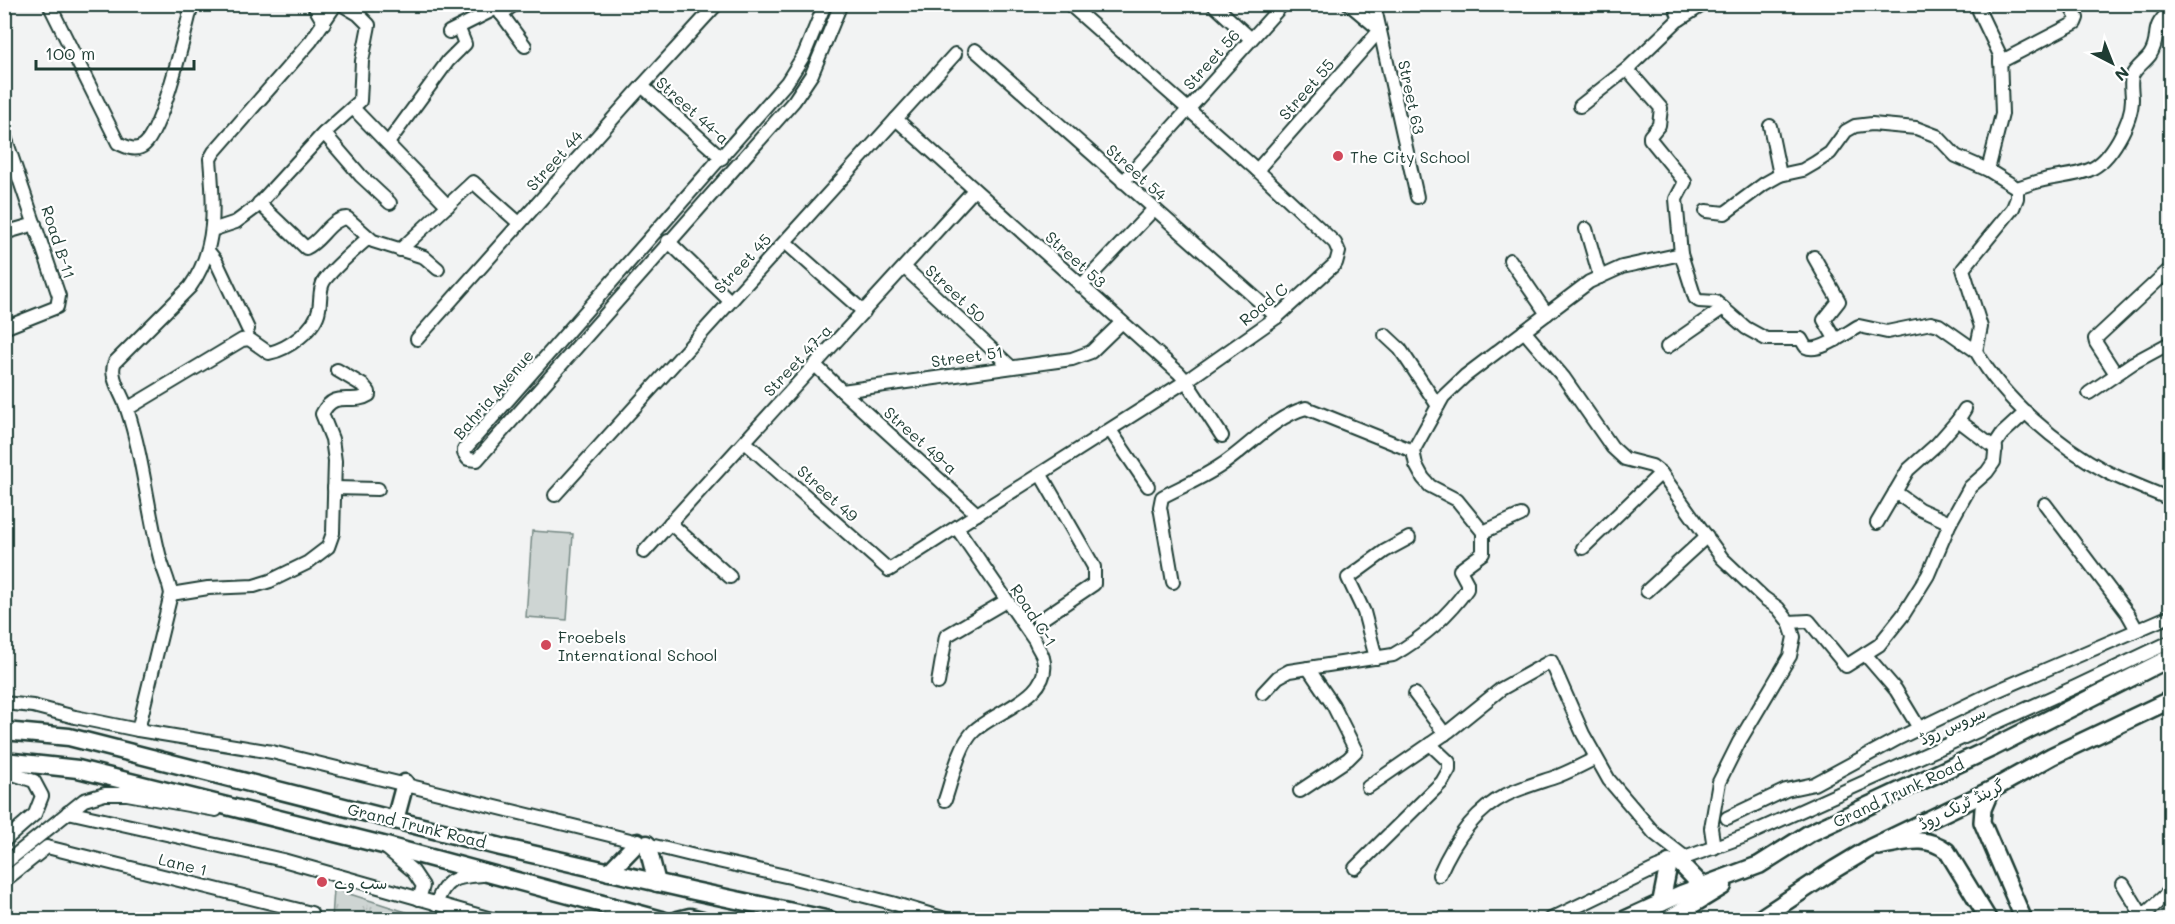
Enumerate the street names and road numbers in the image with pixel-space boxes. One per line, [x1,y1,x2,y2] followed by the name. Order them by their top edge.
[1178,24,1244,94] street label: Street 56
[1274,54,1338,124] street label: Street 55
[1394,58,1430,136] street label: Street 63
[652,72,734,148] street label: Street 44-a
[521,125,587,195] street label: Street 44
[1102,139,1172,205] street label: Street 54
[37,203,81,281] street label: Road B-11
[1041,226,1111,292] street label: Street 53
[709,228,775,298] street label: Street 45
[921,260,991,326] street label: Street 50
[1234,278,1292,330] street label: Road C
[758,320,836,400] street label: Street 47-a
[930,341,1004,371] street label: Street 51
[448,345,538,443] street label: Bahria Avenue
[880,402,962,478] street label: Street 49-a
[793,460,863,526] street label: Street 49
[1006,580,1062,650] street label: Road C-1
[1915,701,1989,749] street label: سروس روڈ
[1829,752,1967,832] street label: Grand Trunk Road
[1914,774,2008,834] street label: گرینڈ ٹرنک روڈ
[346,798,488,852] street label: Grand Trunk Road
[156,848,210,880] street label: Lane 1

